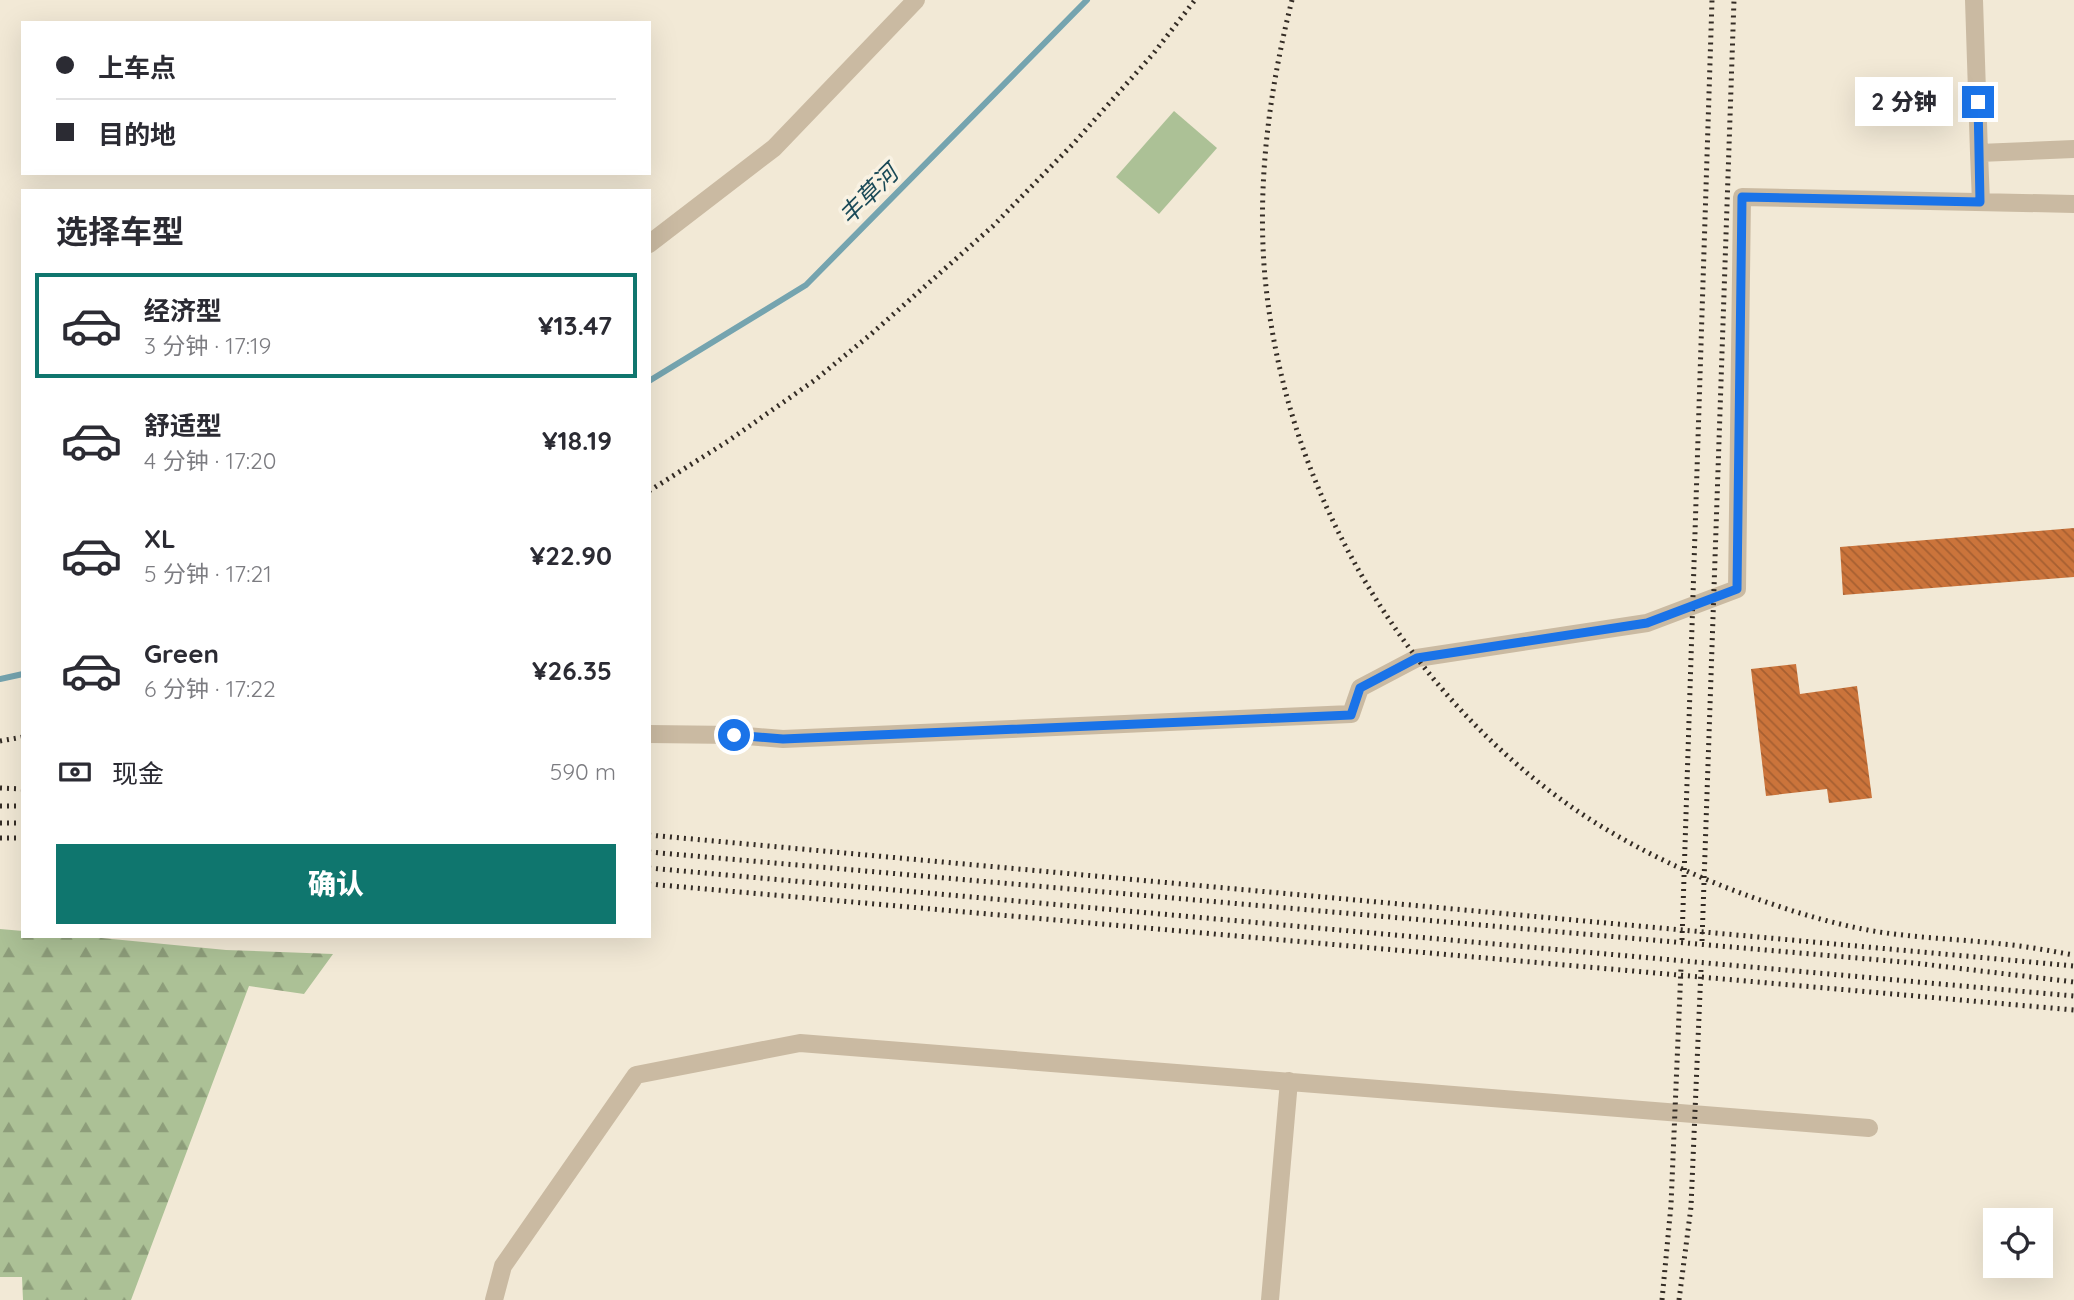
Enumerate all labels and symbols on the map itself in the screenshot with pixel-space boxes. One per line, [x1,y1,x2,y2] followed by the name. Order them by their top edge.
[1856,78,1954,126] callout: 2 分钟
[1962,86,1994,118] route end
[832,155,907,230] water label: 丰草河
[718,719,750,751] route start

